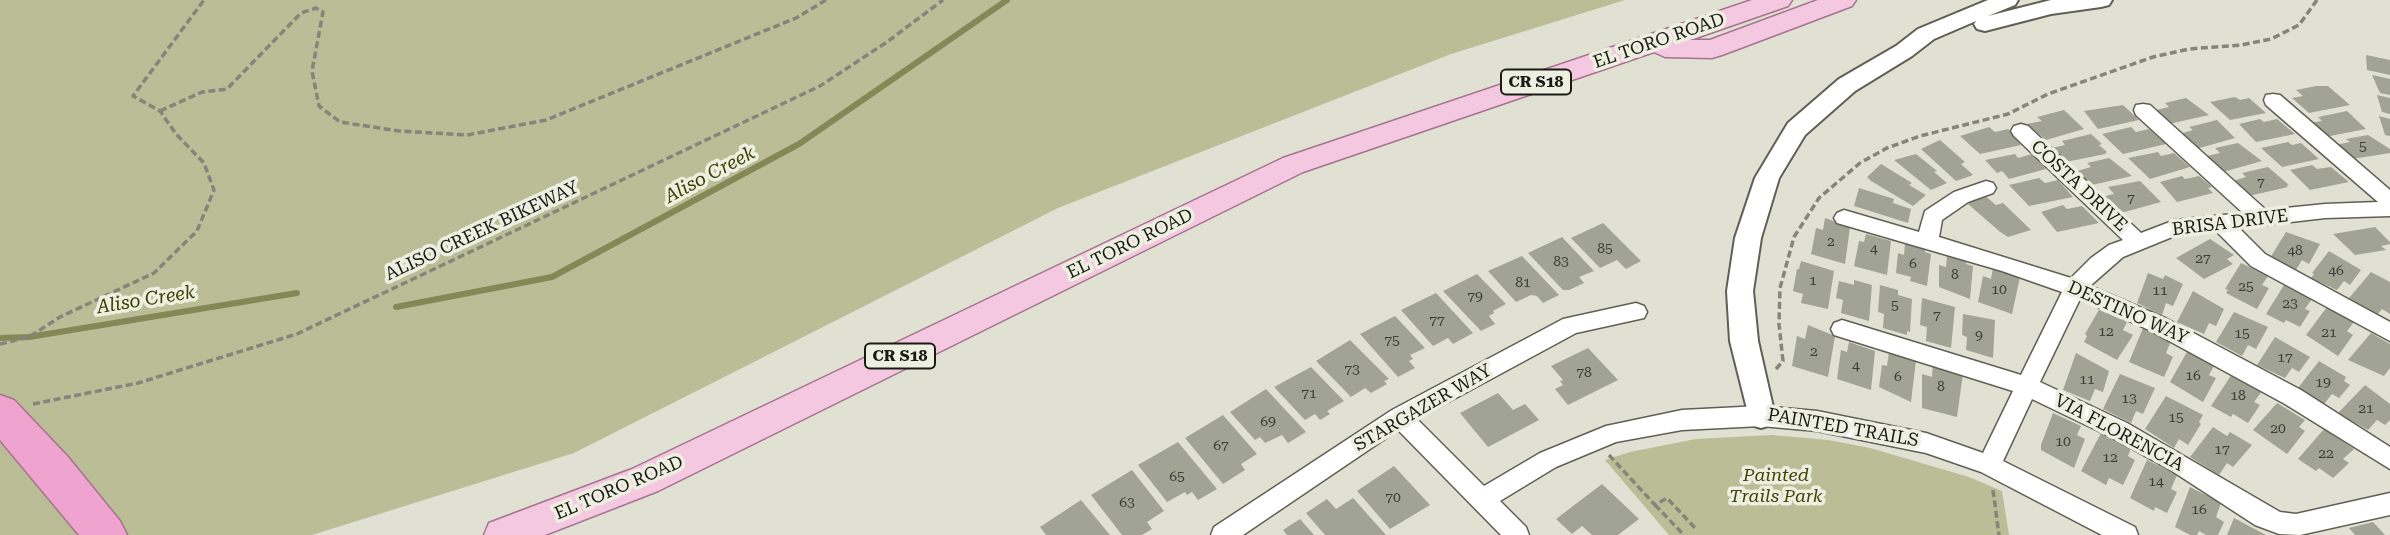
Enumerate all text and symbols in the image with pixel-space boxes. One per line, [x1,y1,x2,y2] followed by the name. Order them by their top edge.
[1591,8,1727,74] street label: EL TORO ROAD
[1501,69,1571,94] road number: CR S18
[2026,136,2132,236] street label: COSTA DRIVE
[2359,139,2367,155] house number: 5
[661,142,759,208] water label: Aliso Creek
[2257,175,2265,191] house number: 7
[382,177,582,285] street label: ALISO CREEK BIKEWAY
[2127,191,2135,207] house number: 7
[1064,204,1196,284] street label: EL TORO ROAD
[2171,205,2289,241] street label: BRISA DRIVE
[1827,234,1835,250] house number: 2
[1597,241,1613,257] house number: 85
[1870,241,1878,257] house number: 4
[2287,243,2303,259] house number: 48
[2195,251,2211,267] house number: 27
[1553,254,1569,270] house number: 83
[1909,256,1917,272] house number: 6
[2328,263,2344,279] house number: 46
[1951,267,1959,283] house number: 8
[1809,273,1817,289] house number: 1
[1515,275,1531,291] house number: 81
[2064,277,2192,349] street label: DESTINO WAY
[2238,279,2254,295] house number: 25
[95,281,197,319] water label: Aliso Creek
[1991,282,2007,298] house number: 10
[2152,283,2168,299] house number: 11
[1467,289,1483,305] house number: 79
[2282,296,2298,312] house number: 23
[1891,298,1899,314] house number: 5
[1933,308,1941,324] house number: 7
[1429,313,1445,329] house number: 77
[2098,324,2114,340] house number: 12
[2321,325,2337,341] house number: 21
[2234,326,2250,342] house number: 15
[1975,328,1983,344] house number: 9
[1384,333,1400,349] house number: 75
[865,344,935,368] road number: CR S18
[1810,344,1818,360] house number: 2
[2277,350,2293,366] house number: 17
[1852,358,1860,374] house number: 4
[1350,360,1496,456] street label: STARGAZER WAY
[1344,362,1360,378] house number: 73
[1576,365,1592,381] house number: 78
[2185,368,2201,384] house number: 16
[1894,369,1902,385] house number: 6
[2079,372,2095,388] house number: 11
[2315,375,2331,391] house number: 19
[1937,379,1945,395] house number: 8
[1301,386,1317,402] house number: 71
[2230,388,2246,404] house number: 18
[2051,390,2187,476] street label: VIA FLORENCIA
[2121,391,2137,407] house number: 13
[2358,401,2374,417] house number: 21
[1766,404,1920,452] street label: PAINTED TRAILS
[2168,410,2184,426] house number: 15
[1260,414,1276,430] house number: 69
[2270,421,2286,437] house number: 20
[2055,434,2071,450] house number: 10
[1213,438,1229,454] house number: 67
[2214,442,2230,458] house number: 17
[2318,446,2334,462] house number: 22
[2102,450,2118,466] house number: 12
[552,451,686,525] street label: EL TORO ROAD
[1729,465,1823,508] park label: Painted Trails Park
[1169,469,1185,485] house number: 65
[2148,474,2164,490] house number: 14
[1385,490,1401,506] house number: 70
[1119,495,1135,511] house number: 63
[2191,502,2207,518] house number: 16

